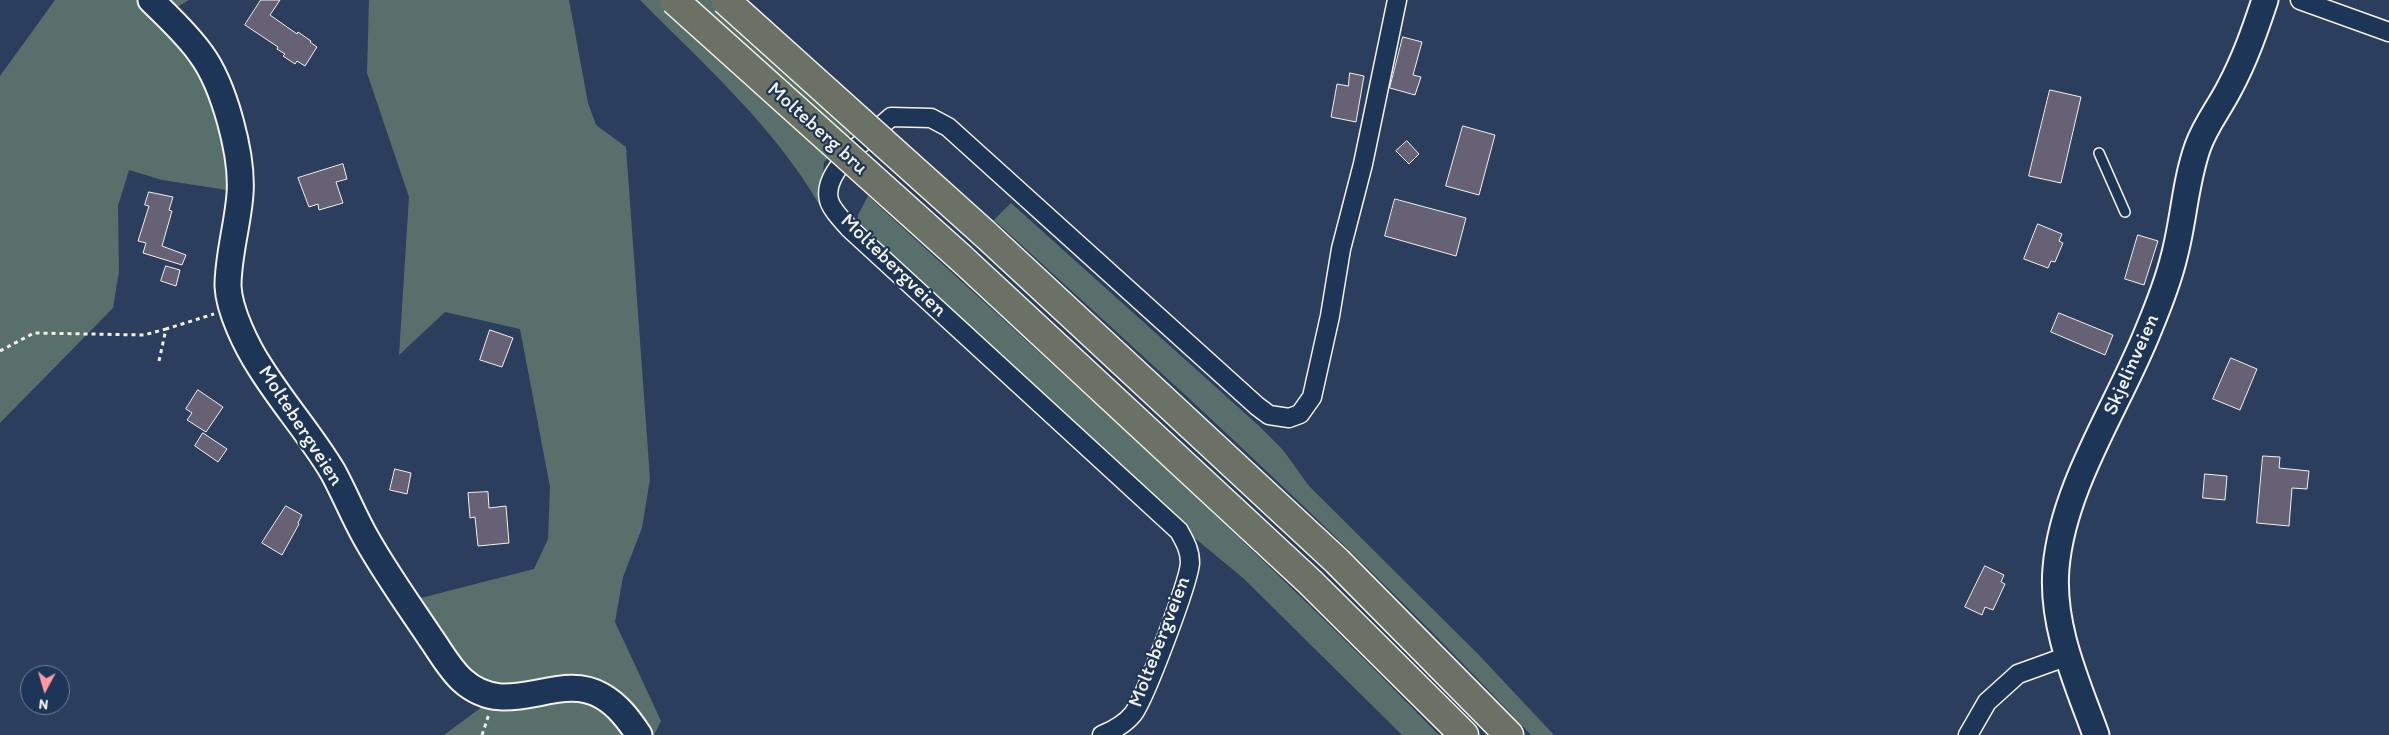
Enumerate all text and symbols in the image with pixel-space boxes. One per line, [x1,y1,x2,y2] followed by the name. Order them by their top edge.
[762,77,872,181] street label: Molteberg bru
[835,209,951,323] street label: Moltebergveien
[2098,310,2166,420] street label: Skjelinveien
[252,361,348,491] street label: Moltebergveien
[1123,573,1197,711] street label: Moltebergveien
[20,665,70,715] north arrow
[38,695,49,713] text: N

